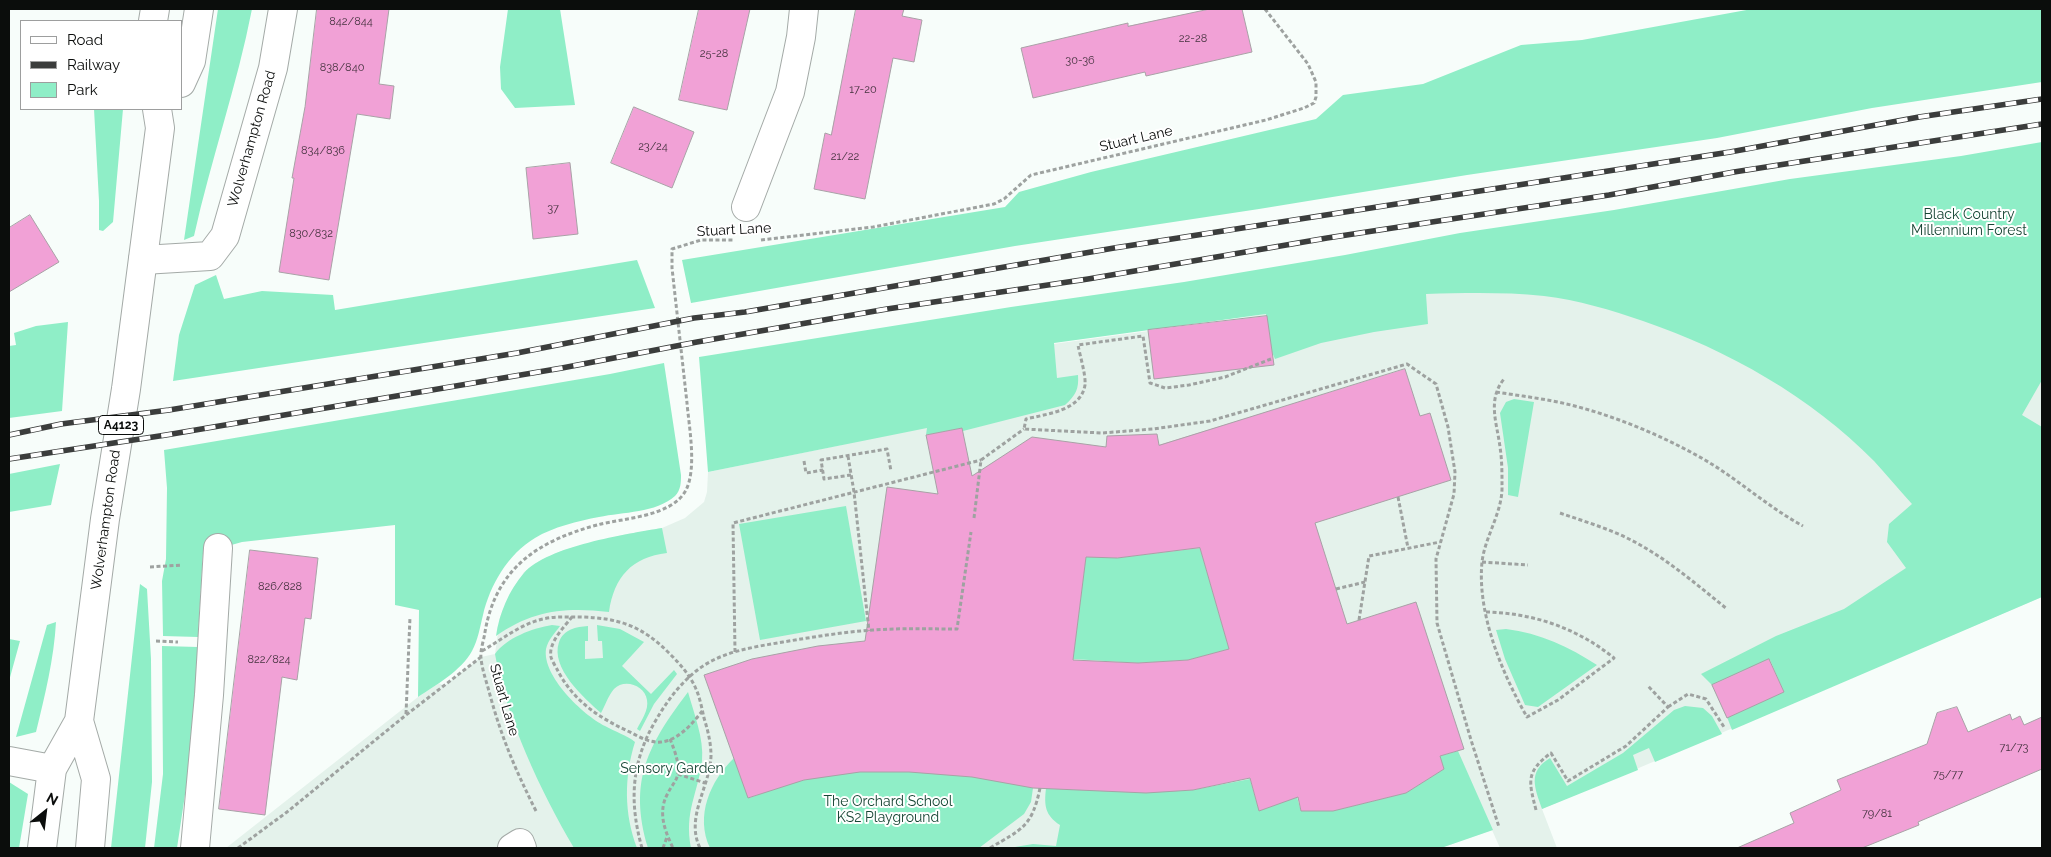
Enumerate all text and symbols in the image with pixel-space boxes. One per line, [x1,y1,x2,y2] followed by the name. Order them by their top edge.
[329,15,373,29] house number: 842/844
[20,20,182,110] legend
[67,31,103,49] text: Road
[1179,32,1207,46] house number: 22-28
[700,47,728,61] house number: 25-28
[1065,54,1095,68] house number: 30-36
[67,56,120,74] text: Railway
[320,61,364,75] house number: 838/840
[224,69,280,209] street label: Wolverhampton Road
[67,81,98,99] text: Park
[849,83,877,97] house number: 17-20
[1098,122,1174,156] street label: Stuart Lane
[638,140,668,154] house number: 23/24
[301,144,345,158] house number: 834/836
[831,150,859,164] house number: 21/22
[547,202,559,216] house number: 37
[1911,207,2027,240] park label: Black Country Millennium Forest
[696,220,772,240] street label: Stuart Lane
[289,227,333,241] house number: 830/832
[98,416,144,434] road number: A4123
[88,449,124,591] street label: Wolverhampton Road
[258,580,302,594] house number: 826/828
[248,653,290,667] house number: 822/824
[486,662,522,738] street label: Stuart Lane
[2000,741,2028,755] house number: 71/73
[620,761,724,777] park label: Sensory Garden
[1933,768,1963,782] house number: 75/77
[20,787,70,837] north arrow
[44,789,61,808] text: N
[824,794,952,826] park label: The Orchard School KS2 Playground
[1862,807,1892,821] house number: 79/81

